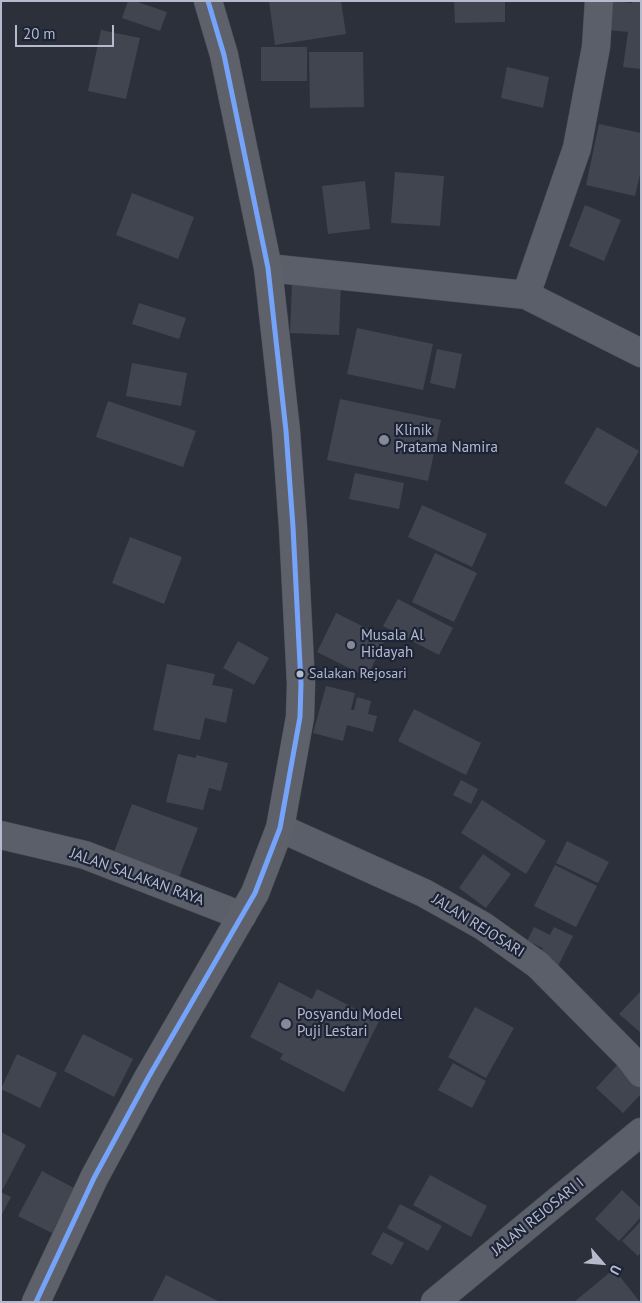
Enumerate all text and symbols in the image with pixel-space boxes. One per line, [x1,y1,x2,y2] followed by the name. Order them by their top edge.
[18,15,116,47] scale bar
[23,24,56,43] text: 20 m
[395,422,498,457] place label: Klinik Pratama Namira
[377,433,391,447] marker: Klinik Pratama Namira
[361,627,424,662] place label: Musala Al Hidayah
[345,639,357,651] marker: Musala Al Hidayah
[309,666,407,682] place label: Salakan Rejosari
[295,669,305,679] marker: Salakan Rejosari
[68,844,206,910] street label: JALAN SALAKAN RAYA
[429,890,527,962] street label: JALAN REJOSARI
[297,1006,402,1041] place label: Posyandu Model Puji Lestari
[279,1017,293,1031] marker: Posyandu Model Puji Lestari
[488,1174,588,1260] street label: JALAN REJOSARI I
[577,1238,627,1288] north arrow
[605,1262,625,1278] text: U

